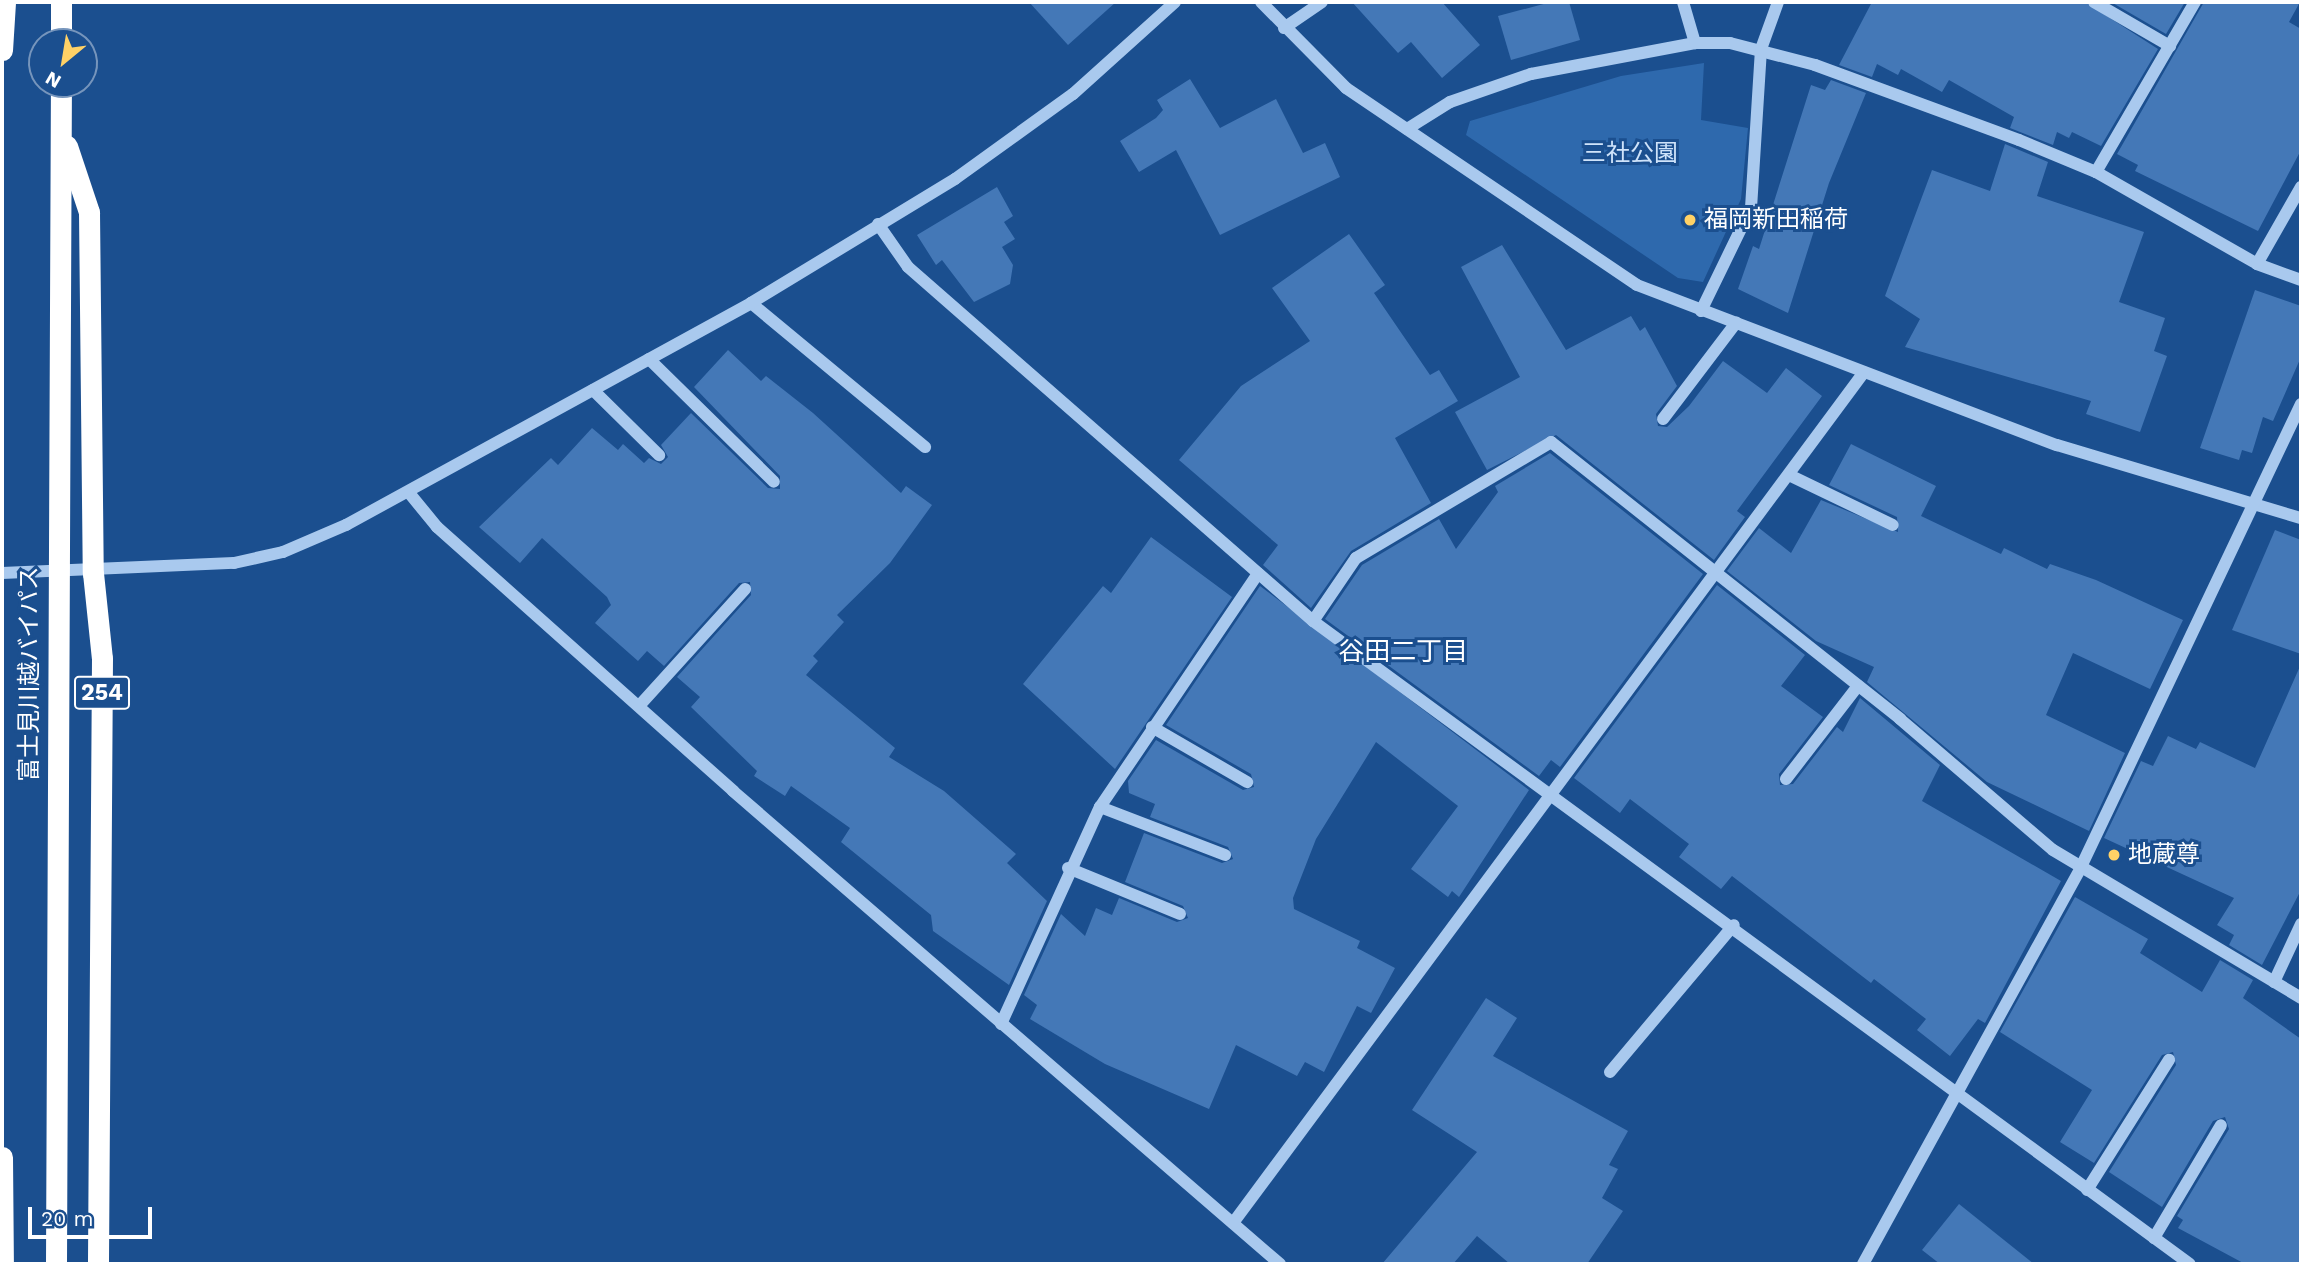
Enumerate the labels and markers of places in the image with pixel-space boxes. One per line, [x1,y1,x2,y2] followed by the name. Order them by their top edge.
[1704,206,1848,234] place label: 福岡新田稲荷
[1682,212,1698,228] marker: 福岡新田稲荷
[2128,841,2200,869] place label: 地蔵尊
[2106,847,2122,863] marker: 地蔵尊

